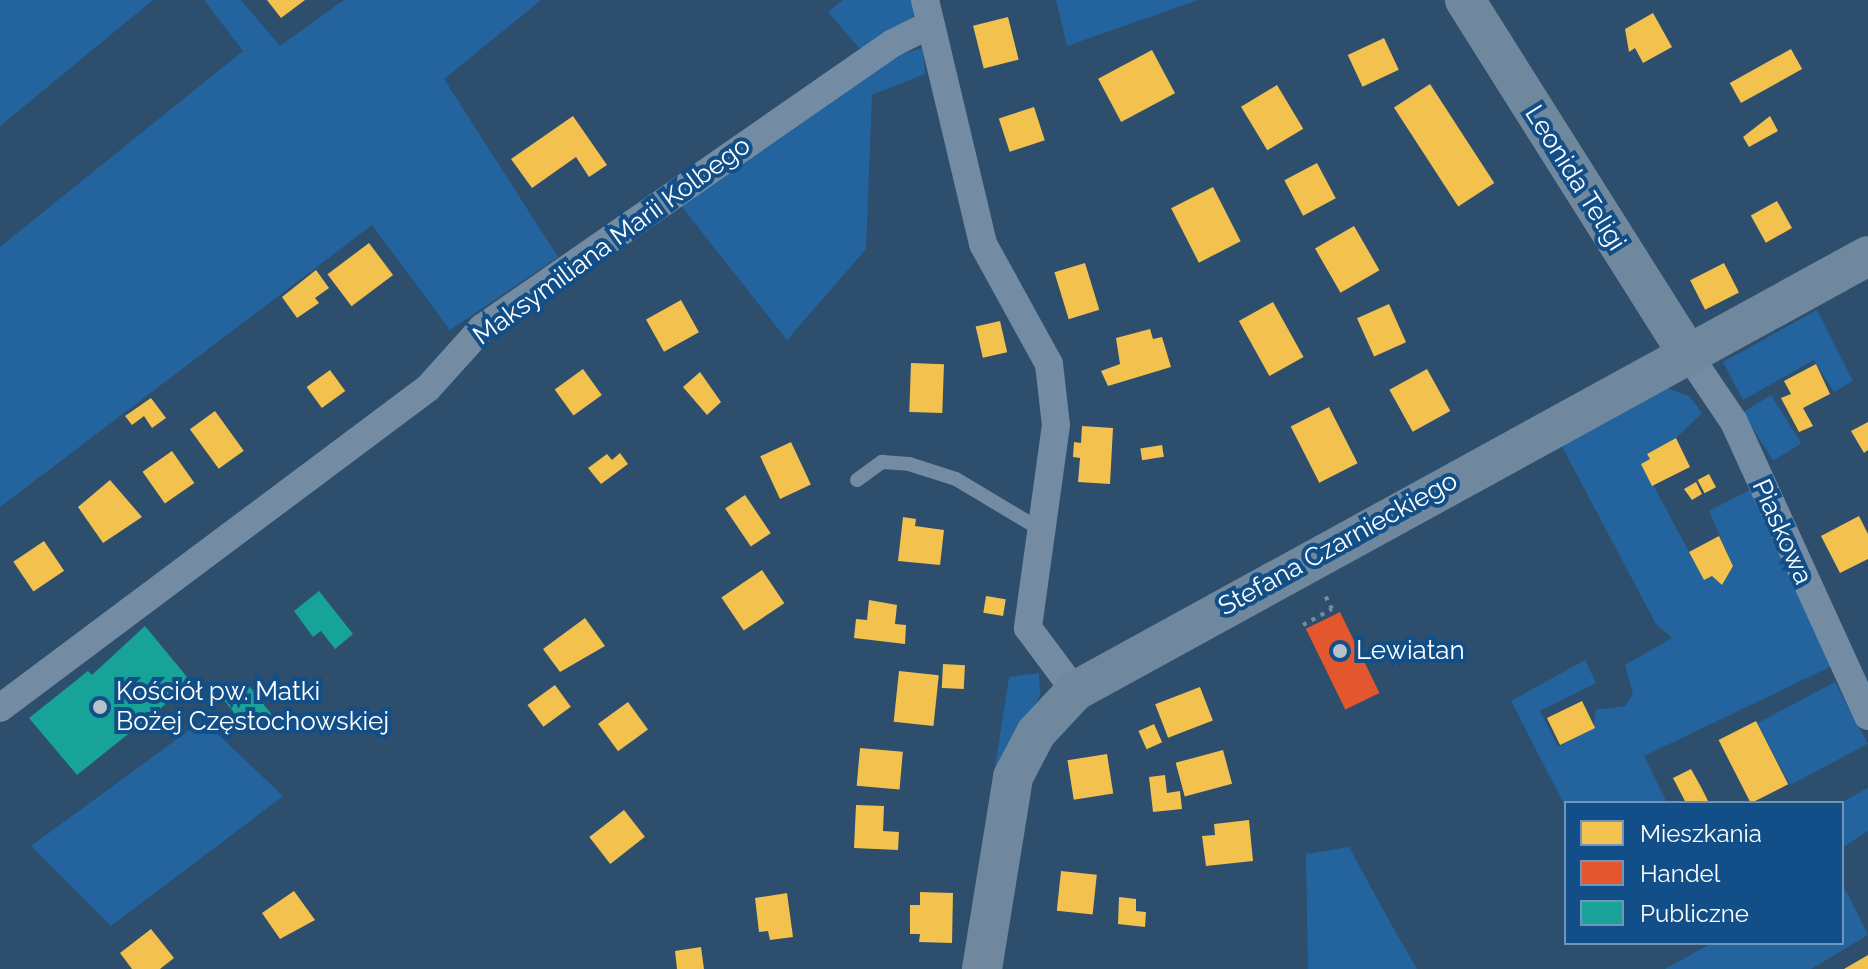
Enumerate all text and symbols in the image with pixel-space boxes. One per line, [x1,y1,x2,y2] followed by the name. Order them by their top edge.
[1518,99,1632,257] street label: Leonida Teligi
[467,130,757,352] street label: Maksymiliana Marii Kolbego
[1213,465,1463,623] street label: Stefana Czarnieckiego
[1745,475,1819,589] street label: Piaskowa
[1356,635,1465,667] place label: Lewiatan
[1331,642,1349,660] marker: Lewiatan
[116,676,389,738] place label: Kościół pw. Matki Bożej Częstochowskiej
[91,698,109,716] marker: Kościół pw. Matki Bożej Częstochowskiej
[1564,801,1844,945] legend
[1640,819,1762,848] text: Mieszkania
[1640,859,1720,888] text: Handel
[1640,899,1749,928] text: Publiczne

